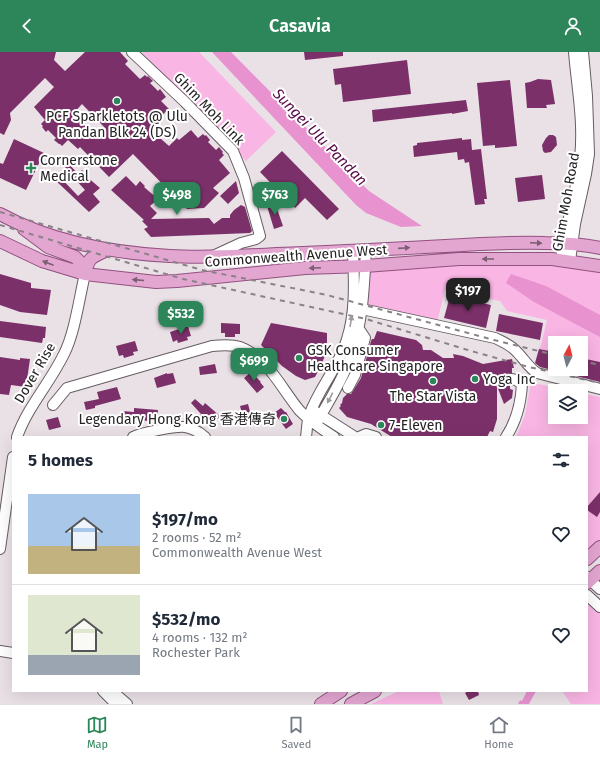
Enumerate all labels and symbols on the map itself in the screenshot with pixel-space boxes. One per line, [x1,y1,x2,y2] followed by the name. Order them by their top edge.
[170,69,248,149] street label: Ghim Moh Link
[268,84,371,189] water label: Sungei Ulu Pandan
[112,96,122,106] marker: PCF Sparkletots @ Ulu Pandan Blk 24 (DS)
[46,108,188,141] place label: PCF Sparkletots @ Ulu Pandan Blk 24 (DS)
[549,151,583,253] street label: Ghim Moh Road
[40,152,118,185] place label: Cornerstone Medical
[25,162,37,174] marker: Cornerstone Medical
[153,182,201,216] pin: $498
[251,182,299,216] pin: $763
[530,239,542,246] one-way arrow
[204,241,389,271] street label: Commonwealth Avenue West
[398,245,411,252] one-way arrow
[481,256,494,262] one-way arrow
[41,260,53,266] one-way arrow
[308,265,321,271] one-way arrow
[132,277,144,284] one-way arrow
[444,278,492,312] pin: $197
[157,301,205,335] pin: $532
[348,315,354,328] one-way arrow
[548,336,588,376] north arrow
[11,340,59,406] street label: Dover Rise
[307,342,443,375] place label: GSK Consumer Healthcare Singapore
[230,348,278,382] pin: $699
[294,353,304,363] marker: GSK Consumer Healthcare Singapore
[483,371,536,388] place label: Yoga Inc
[470,374,480,384] marker: Yoga Inc
[428,376,438,386] marker: The Star Vista
[390,388,476,405] place label: The Star Vista
[327,392,334,404] one-way arrow
[79,411,276,428] place label: Legendary Hong Kong 香港傳奇
[279,414,289,424] marker: Legendary Hong Kong 香港傳奇
[389,417,443,434] place label: 7-Eleven
[376,420,386,430] marker: 7-Eleven

